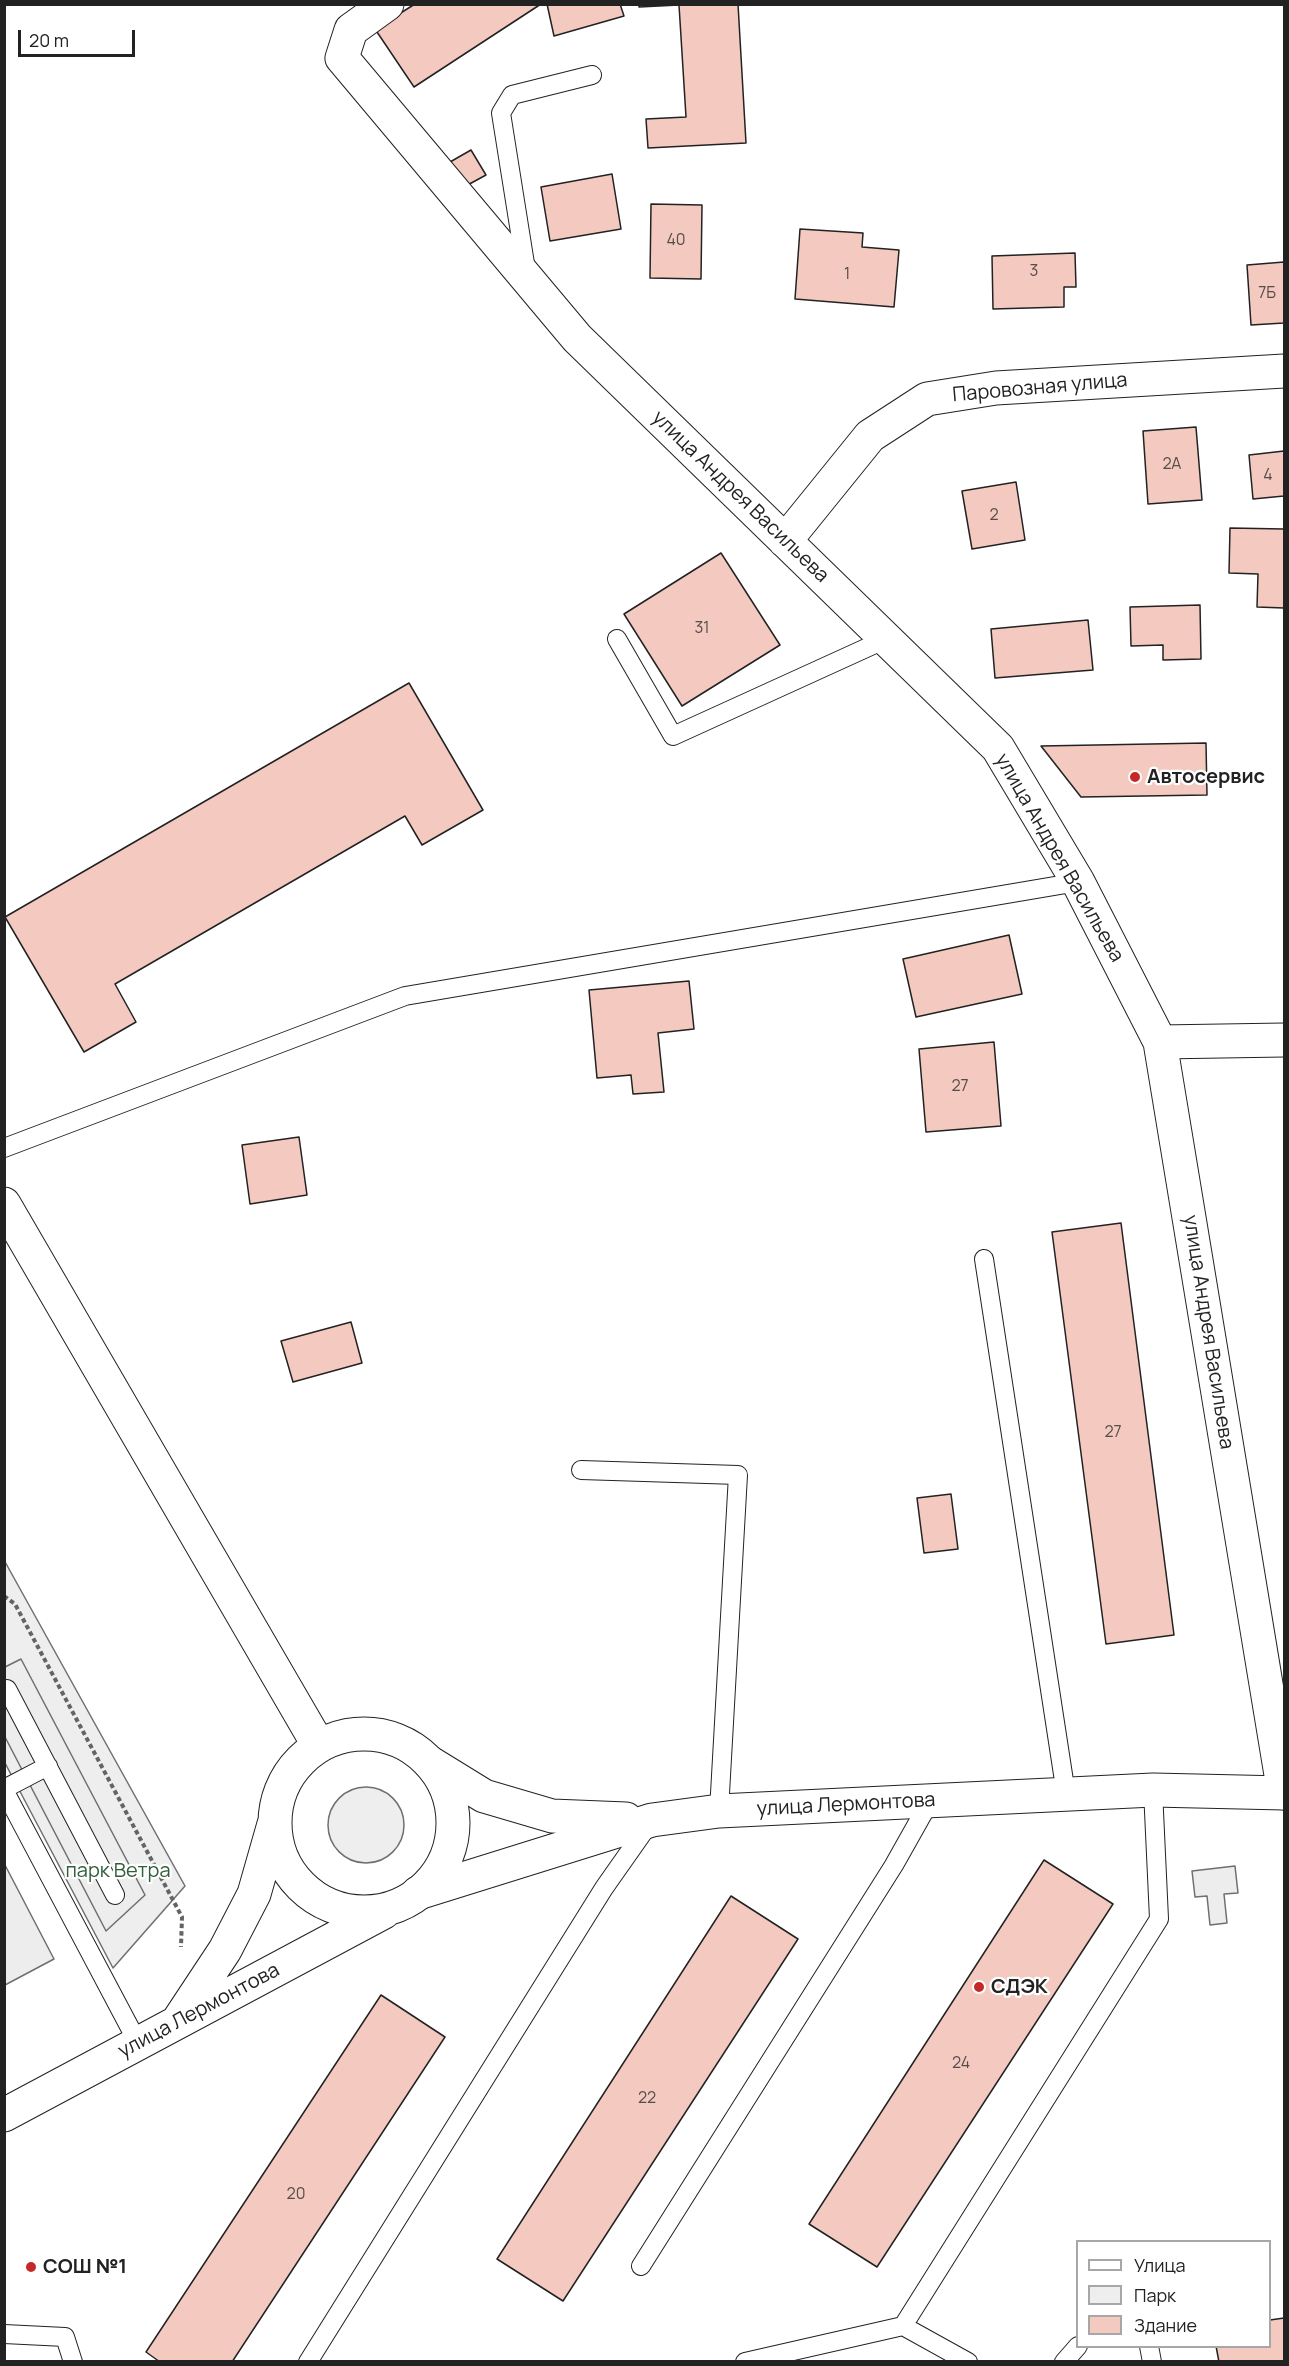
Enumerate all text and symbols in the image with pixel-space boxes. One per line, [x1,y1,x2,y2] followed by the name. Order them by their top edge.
[21,18,138,56] scale bar
[29,28,69,52] text: 20 m
[666,231,686,251] house number: 40
[1030,262,1038,282] house number: 3
[844,265,850,285] house number: 1
[1258,284,1276,304] house number: 7Б
[952,368,1128,408] street label: Паровозная улица
[646,406,834,588] street label: улица Андрея Васильева
[1163,455,1181,475] house number: 2А
[1263,466,1273,486] house number: 4
[989,506,999,526] house number: 2
[694,619,710,639] house number: 31
[989,749,1129,967] street label: улица Андрея Васильева
[1147,765,1265,789] place label: Автосервис
[1128,770,1142,784] marker: Автосервис
[951,1077,969,1097] house number: 27
[1178,1213,1238,1451] street label: улица Андрея Васильева
[1104,1423,1122,1443] house number: 27
[756,1788,936,1822] street label: улица Лермонтова
[65,1859,171,1883] park label: парк Ветра
[114,1958,284,2064] street label: улица Лермонтова
[991,1975,1048,1999] place label: СДЭК
[972,1980,986,1994] marker: СДЭК
[952,2054,970,2074] house number: 24
[638,2089,656,2109] house number: 22
[287,2185,305,2205] house number: 20
[1076,2240,1271,2348] legend
[1134,2253,1186,2277] text: Улица
[43,2255,127,2279] place label: СОШ №1
[24,2260,38,2274] marker: СОШ №1
[1134,2283,1176,2307] text: Парк
[1134,2313,1197,2337] text: Здание

